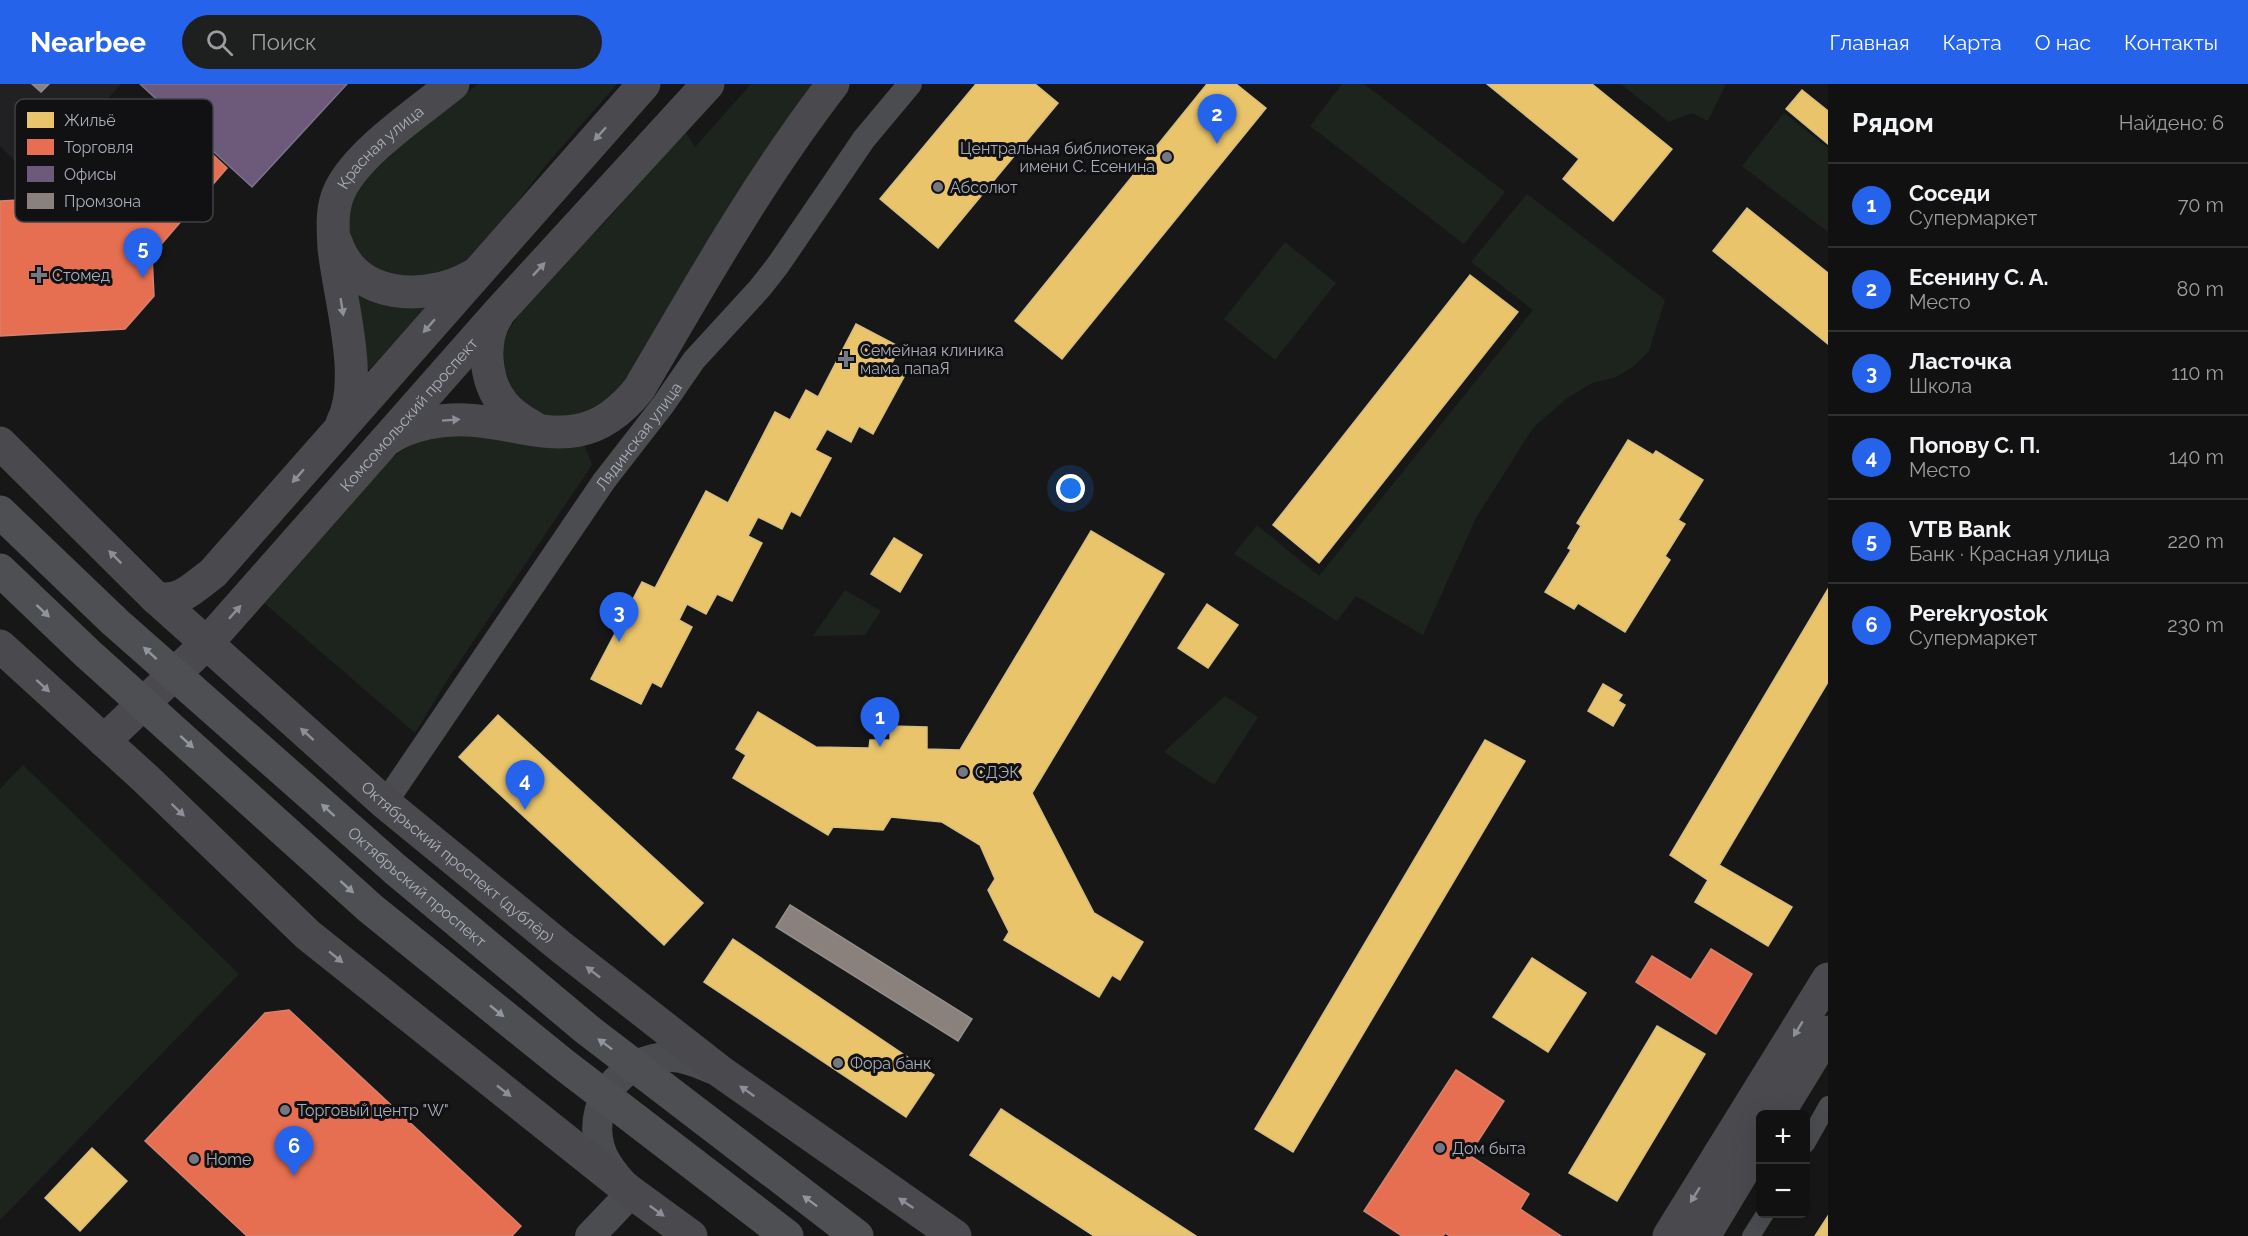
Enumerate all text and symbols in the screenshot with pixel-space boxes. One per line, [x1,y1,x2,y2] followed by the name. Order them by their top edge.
[182,15,602,69] search box
[30,26,146,59] text: Nearbee
[203,26,236,59] icon: search
[251,29,316,55] text: Поиск
[1830,30,1910,55] text: Главная
[1943,30,2002,55] text: Карта
[2035,30,2091,55] text: О нас
[2124,30,2218,55] text: Контакты
[1198,94,1236,144] pin: 2
[15,99,213,222] legend
[333,101,427,192] street label: Красная улица
[1852,108,1934,138] text: Рядом
[64,111,116,130] text: Жильё
[2119,111,2224,135] text: Найдено: 6
[594,126,607,141] one-way arrow
[64,138,133,157] text: Торговля
[960,139,1155,176] place label: Центральная библиотека имени С. Есенина
[1160,150,1174,164] marker: Центральная библиотека имени С. Есенина
[64,165,116,184] text: Офисы
[950,178,1018,197] place label: Абсолют
[931,180,945,194] marker: Абсолют
[1909,180,1990,206] text: Соседи
[64,192,141,211] text: Промзона
[1867,193,1876,217] text: 1
[2178,193,2224,217] text: 70 m
[1909,206,2037,230] text: Супермаркет
[124,228,162,278] pin: 5
[532,261,546,276] one-way arrow
[1909,264,2049,290] text: Есенину С. А.
[30,266,48,284] marker: Стомед
[52,266,110,285] place label: Стомед
[1866,277,1877,301] text: 2
[2176,277,2224,301] text: 80 m
[1909,290,1971,314] text: Место
[338,298,347,317] one-way arrow
[423,318,436,333] one-way arrow
[336,333,482,495] street label: Комсомольский проспект
[860,341,1004,378] place label: Семейная клиника мама папаЯ
[1909,348,2012,374] text: Ласточка
[837,350,855,368] marker: Семейная клиника мама папаЯ
[1866,361,1877,385] text: 3
[2171,361,2224,385] text: 110 m
[1909,374,1972,398] text: Школа
[591,378,686,494] street label: Лядинская улица
[442,416,461,425] one-way arrow
[1909,432,2040,458] text: Попову С. П.
[1866,445,1877,469] text: 4
[2169,445,2224,469] text: 140 m
[1909,458,1971,482] text: Место
[291,468,304,484] one-way arrow
[1056,474,1085,503] your location
[1909,516,2011,542] text: VTB Bank
[1866,529,1877,553] text: 5
[2167,529,2224,553] text: 220 m
[1909,542,2110,566] text: Банк · Красная улица
[108,551,122,565] one-way arrow
[600,592,638,642] pin: 3
[1909,600,2048,626] text: Perekryostok
[35,603,49,617] one-way arrow
[228,605,241,620] one-way arrow
[1865,613,1878,637] text: 6
[2167,613,2224,637] text: 230 m
[1909,626,2037,650] text: Супермаркет
[143,646,158,660] one-way arrow
[35,679,50,692] one-way arrow
[860,698,900,747] pin: 1
[300,728,315,741] one-way arrow
[179,735,194,749] one-way arrow
[506,760,544,810] pin: 4
[975,763,1019,782] place label: СДЭК
[956,765,970,779] marker: СДЭК
[358,776,558,948] street label: Октябрьский проспект (дублёр)
[170,802,184,816] one-way arrow
[321,804,336,817] one-way arrow
[345,823,491,951] street label: Октябрьский проспект
[339,880,354,893] one-way arrow
[328,950,344,963] one-way arrow
[585,966,600,978] one-way arrow
[489,1004,504,1017] one-way arrow
[1792,1021,1803,1037] one-way arrow
[598,1038,614,1050] one-way arrow
[850,1054,931,1073] place label: Фора банк
[831,1056,845,1070] marker: Фора банк
[496,1085,511,1097] one-way arrow
[740,1085,756,1097] one-way arrow
[297,1101,449,1120] place label: Торговый центр "W"
[278,1103,292,1117] marker: Торговый центр "W"
[1756,1110,1810,1218] map controls
[1756,1110,1810,1164] button: +
[274,1126,314,1176] pin: 6
[1452,1139,1526,1158] place label: Дом быта
[1433,1141,1447,1155] marker: Дом быта
[206,1150,251,1169] place label: Home
[187,1152,201,1166] marker: Home
[1756,1164,1810,1218] button: −
[1689,1187,1700,1203] one-way arrow
[803,1195,818,1207] one-way arrow
[899,1197,915,1209] one-way arrow
[650,1205,665,1217] one-way arrow

